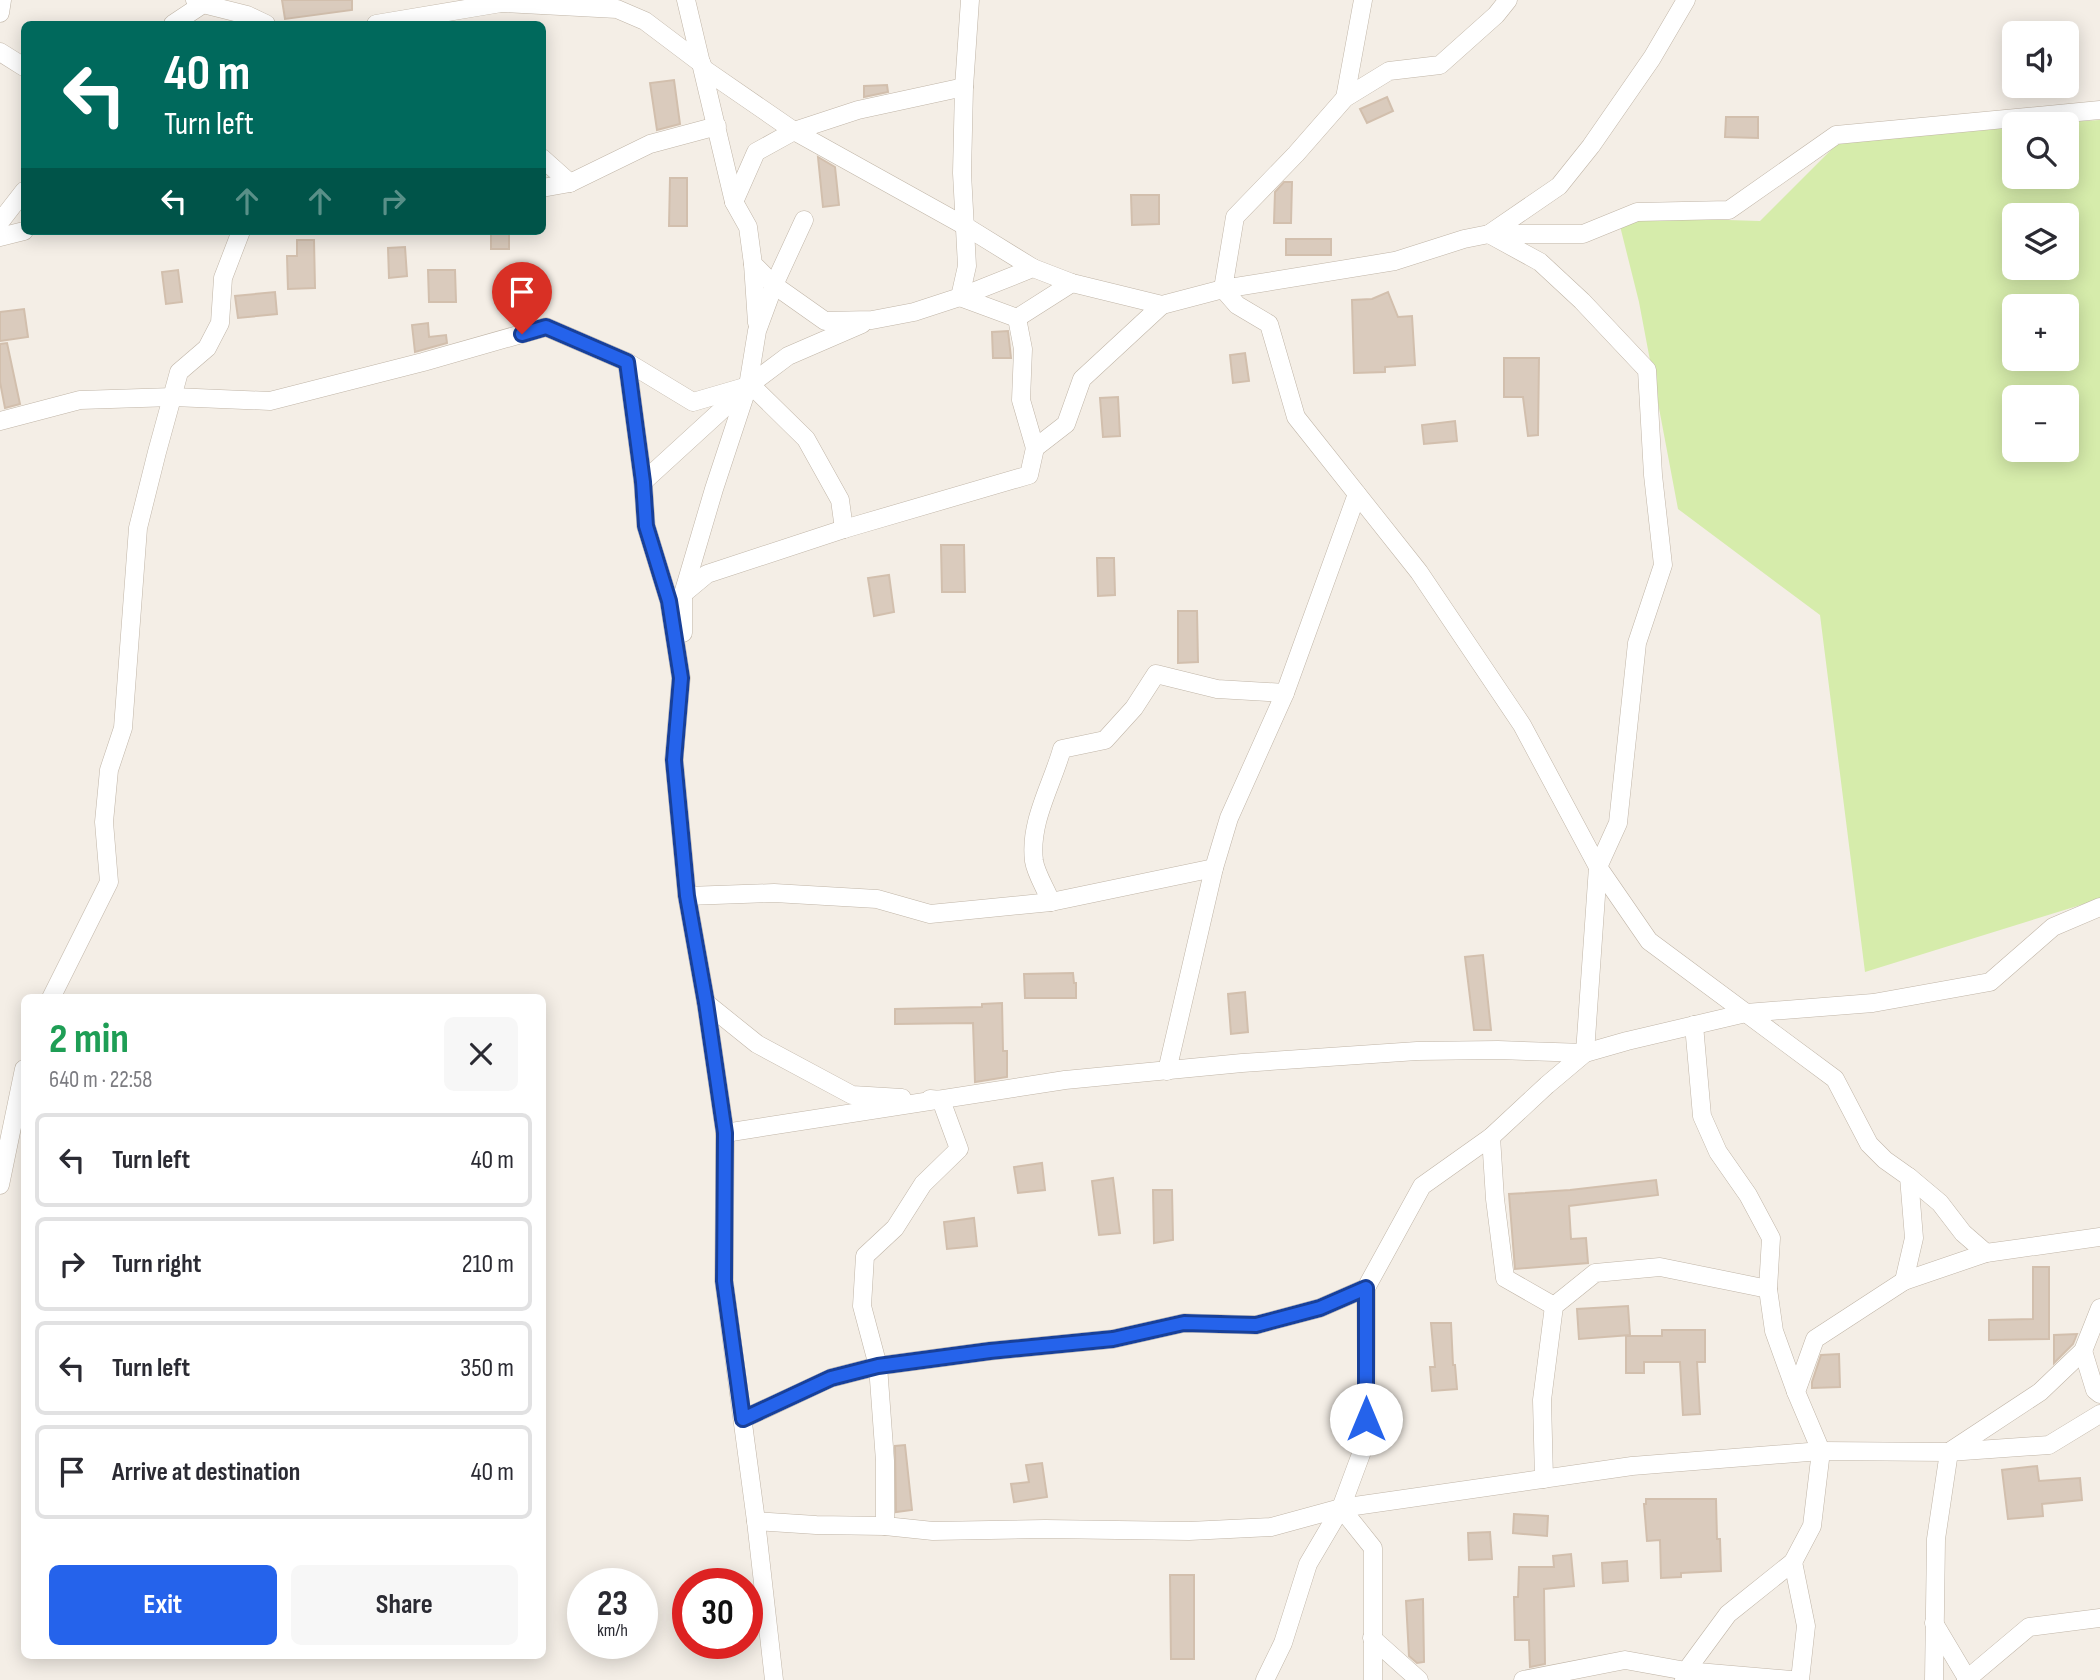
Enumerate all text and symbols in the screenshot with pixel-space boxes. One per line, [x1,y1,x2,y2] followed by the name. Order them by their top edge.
[2002,21,2079,462] map controls
[2002,21,2079,98] button: sound
[164,45,250,104] text: 40 m
[49,49,140,140] icon: left
[164,105,254,144] text: Turn left
[2002,112,2079,189] button: search
[155,182,193,220] icon: left
[228,182,266,220] icon: ahead
[301,182,339,220] icon: ahead
[374,182,412,220] icon: right
[2002,203,2079,280] button: layers
[492,262,552,334] pin
[503,273,541,311] icon: arrive
[2002,294,2079,371] button: +
[2002,385,2079,462] button: −
[49,1014,129,1065] text: 2 min
[444,1017,518,1091] button: close
[49,1066,152,1094] text: 640 m · 22:58
[53,1141,91,1179] icon: left
[112,1145,190,1176] text: Turn left
[471,1145,514,1176] text: 40 m
[53,1245,91,1283] icon: right
[112,1249,201,1280] text: Turn right
[462,1249,514,1280] text: 210 m
[53,1349,91,1387] icon: left
[112,1353,190,1384] text: Turn left
[460,1353,514,1384] text: 350 m
[1329,1382,1403,1456] position arrow
[53,1453,91,1491] icon: arrive
[112,1457,300,1488] text: Arrive at destination
[471,1457,514,1488] text: 40 m
[49,1565,277,1645] button: Exit
[291,1565,518,1645] button: Share
[672,1568,763,1659] speed limit sign: 30
[597,1583,628,1626] text: 23
[597,1620,628,1641] text: km/h

